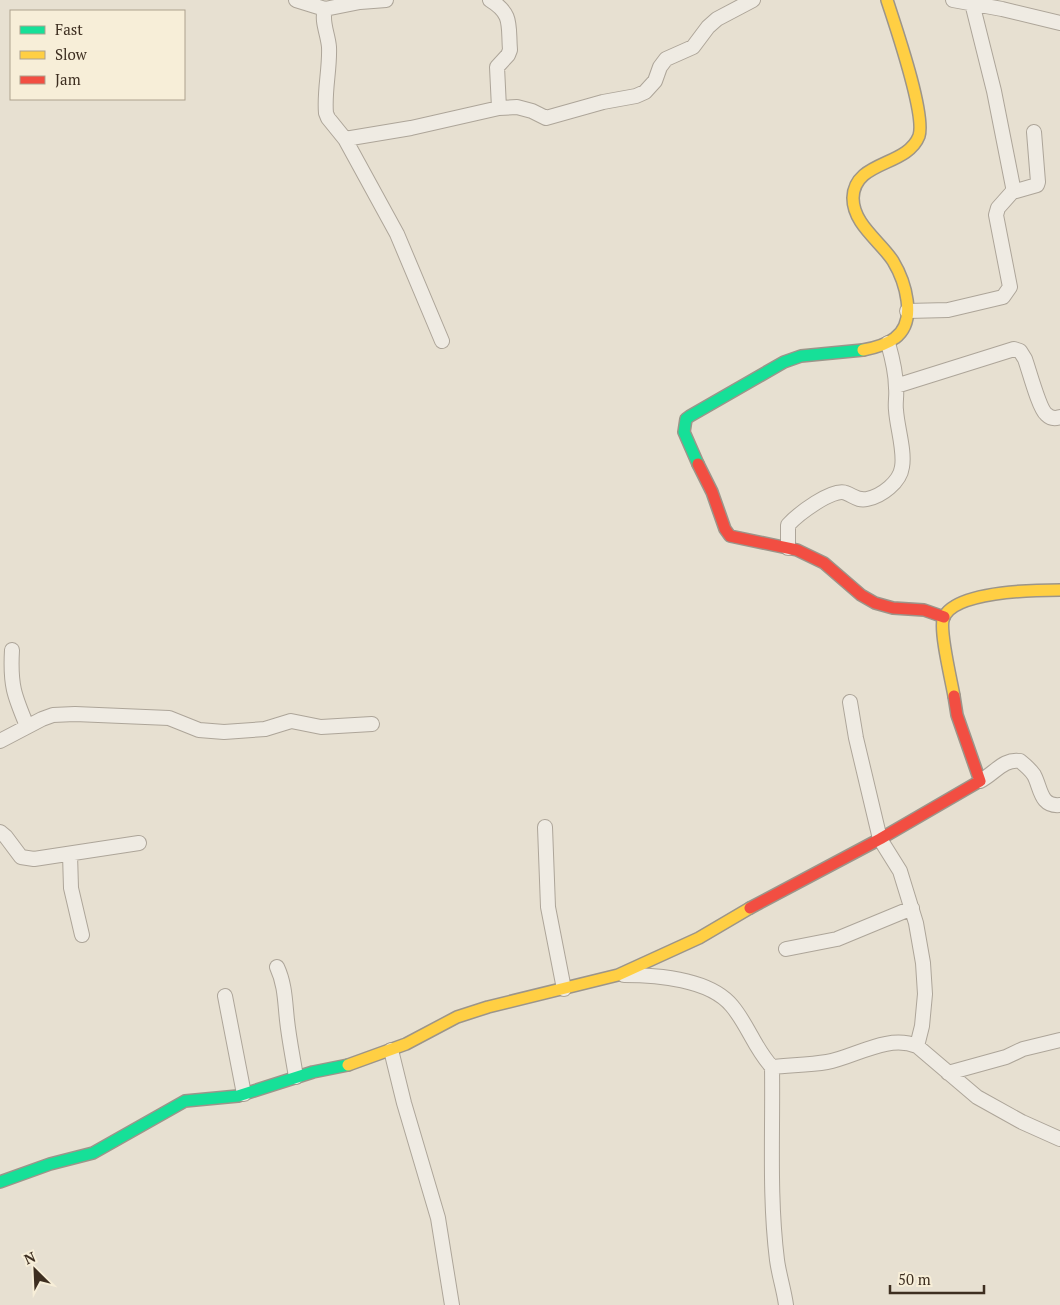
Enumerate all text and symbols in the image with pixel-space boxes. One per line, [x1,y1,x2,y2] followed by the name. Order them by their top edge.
[10,10,185,100] legend
[55,19,83,39] text: Fast
[55,44,88,64] text: Slow
[55,69,81,89] text: Jam
[10,1245,60,1295] north arrow
[21,1247,39,1269] text: N
[890,1262,984,1294] scale bar
[898,1269,931,1289] text: 50 m

